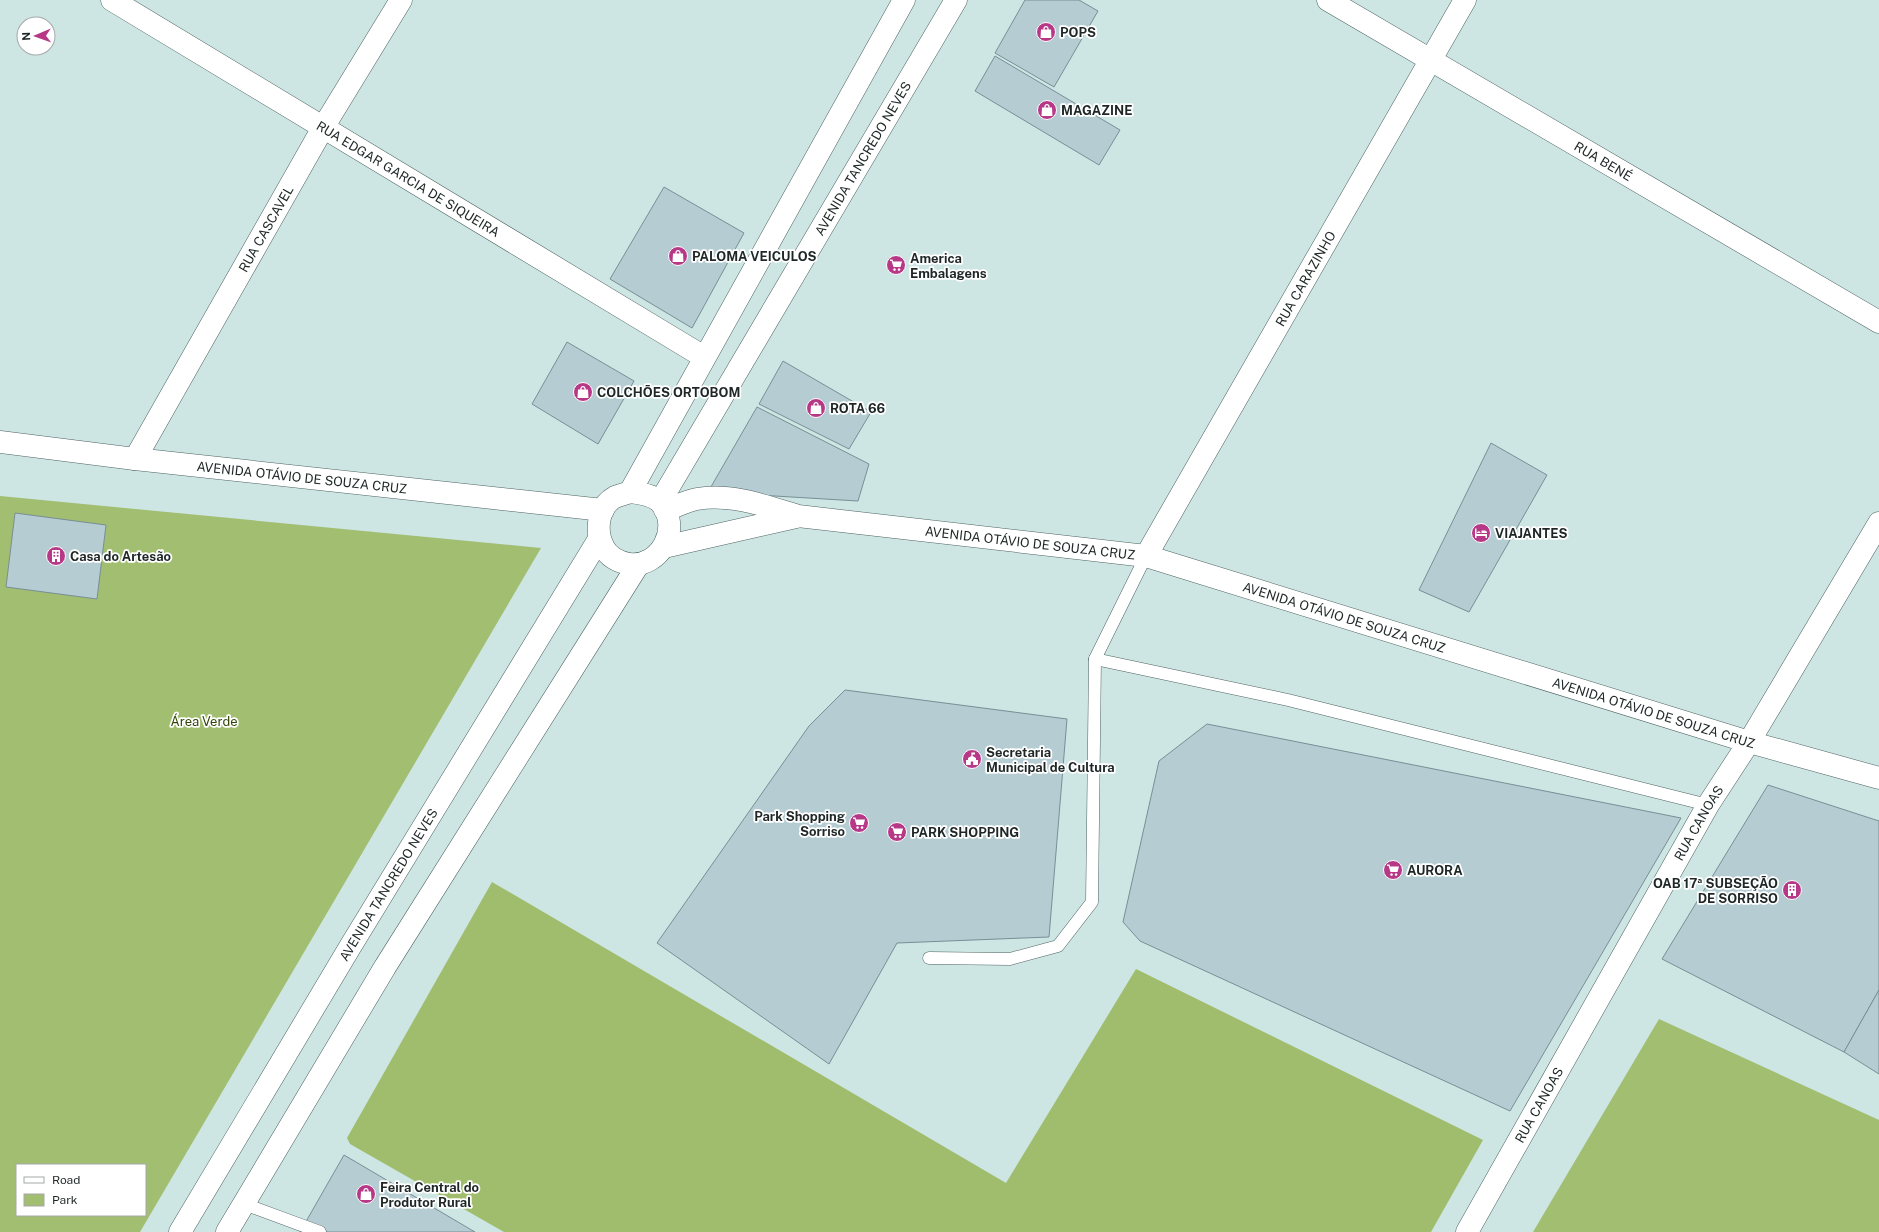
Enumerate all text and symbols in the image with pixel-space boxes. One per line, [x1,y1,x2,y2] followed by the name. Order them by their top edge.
[16,16,56,56] north arrow
[1035,21,1057,43] shop icon: POPS
[1060,25,1096,40] place label: POPS
[20,32,32,41] text: N
[812,79,914,238] street label: AVENIDA TANCREDO NEVES
[1036,99,1058,121] shop icon: MAGAZINE
[1061,103,1132,118] place label: MAGAZINE
[314,118,502,240] street label: RUA EDGAR GARCIA DE SIQUEIRA
[1572,139,1635,184] street label: RUA BENÉ
[236,183,297,275] street label: RUA CASCAVEL
[1273,229,1339,329] street label: RUA CARAZINHO
[667,245,689,267] shop icon: PALOMA VEICULOS
[692,249,817,264] place label: PALOMA VEICULOS
[910,251,987,281] place label: America Embalagens
[885,254,907,276] supermarket icon: America Embalagens
[572,381,594,403] shop icon: COLCHÕES ORTOBOM
[597,384,740,400] place label: COLCHÕES ORTOBOM
[805,397,827,419] shop icon: ROTA 66
[830,401,886,416] place label: ROTA 66
[196,459,408,497] street label: AVENIDA OTÁVIO DE SOUZA CRUZ
[1470,522,1492,544] hotel icon: VIAJANTES
[924,524,1136,563] street label: AVENIDA OTÁVIO DE SOUZA CRUZ
[1495,526,1567,541] place label: VIAJANTES
[45,545,67,567] building icon: Casa do Artesão
[70,549,171,564] place label: Casa do Artesão
[1241,579,1447,656] street label: AVENIDA OTÁVIO DE SOUZA CRUZ
[1550,675,1757,751] street label: AVENIDA OTÁVIO DE SOUZA CRUZ
[170,713,238,729] park label: Área Verde
[986,745,1115,775] place label: Secretaria Municipal de Cultura
[961,748,983,770] public building icon: Secretaria Municipal de Cultura
[1671,783,1727,863] street label: RUA CANOAS
[336,806,441,964] street label: AVENIDA TANCREDO NEVES
[754,809,845,839] place label: Park Shopping Sorriso
[848,812,870,834] supermarket icon: Park Shopping Sorriso
[886,821,908,843] supermarket icon: PARK SHOPPING
[911,825,1019,840] place label: PARK SHOPPING
[1382,859,1404,881] supermarket icon: AURORA
[1407,863,1463,878] place label: AURORA
[1653,875,1778,906] place label: OAB 17ª SUBSEÇÃO DE SORRISO
[1781,879,1803,901] building icon: OAB 17ª SUBSEÇÃO DE SORRISO
[1512,1065,1566,1145] street label: RUA CANOAS
[16,1164,146,1216] legend
[52,1173,80,1187] text: Road
[380,1180,479,1210] place label: Feira Central do Produtor Rural
[355,1183,377,1205] shop icon: Feira Central do Produtor Rural
[52,1193,78,1207] text: Park

